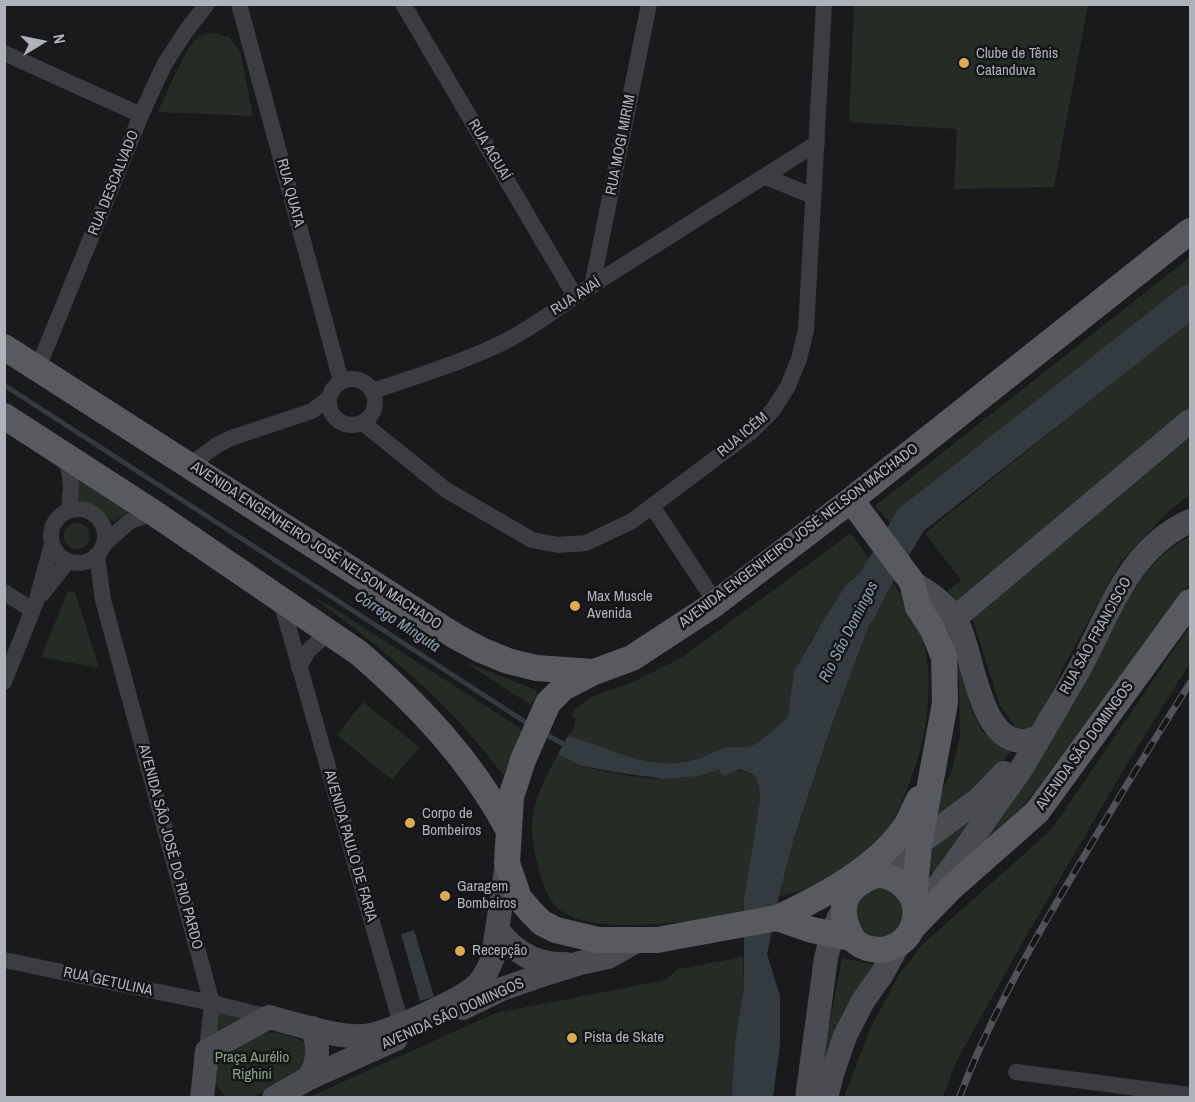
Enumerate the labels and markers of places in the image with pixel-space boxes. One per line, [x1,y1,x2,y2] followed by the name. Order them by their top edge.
[976,45,1058,80] place label: Clube de Tênis Catanduva
[957,56,971,70] marker: Clube de Tênis Catanduva
[587,588,653,623] place label: Max Muscle Avenida
[568,599,582,613] marker: Max Muscle Avenida
[422,805,481,840] place label: Corpo de Bombeiros
[403,816,417,830] marker: Corpo de Bombeiros
[457,878,516,913] place label: Garagem Bombeiros
[438,889,452,903] marker: Garagem Bombeiros
[472,942,527,960] place label: Recepção
[453,944,467,958] marker: Recepção
[584,1029,664,1047] place label: Pista de Skate
[565,1031,579,1045] marker: Pista de Skate

